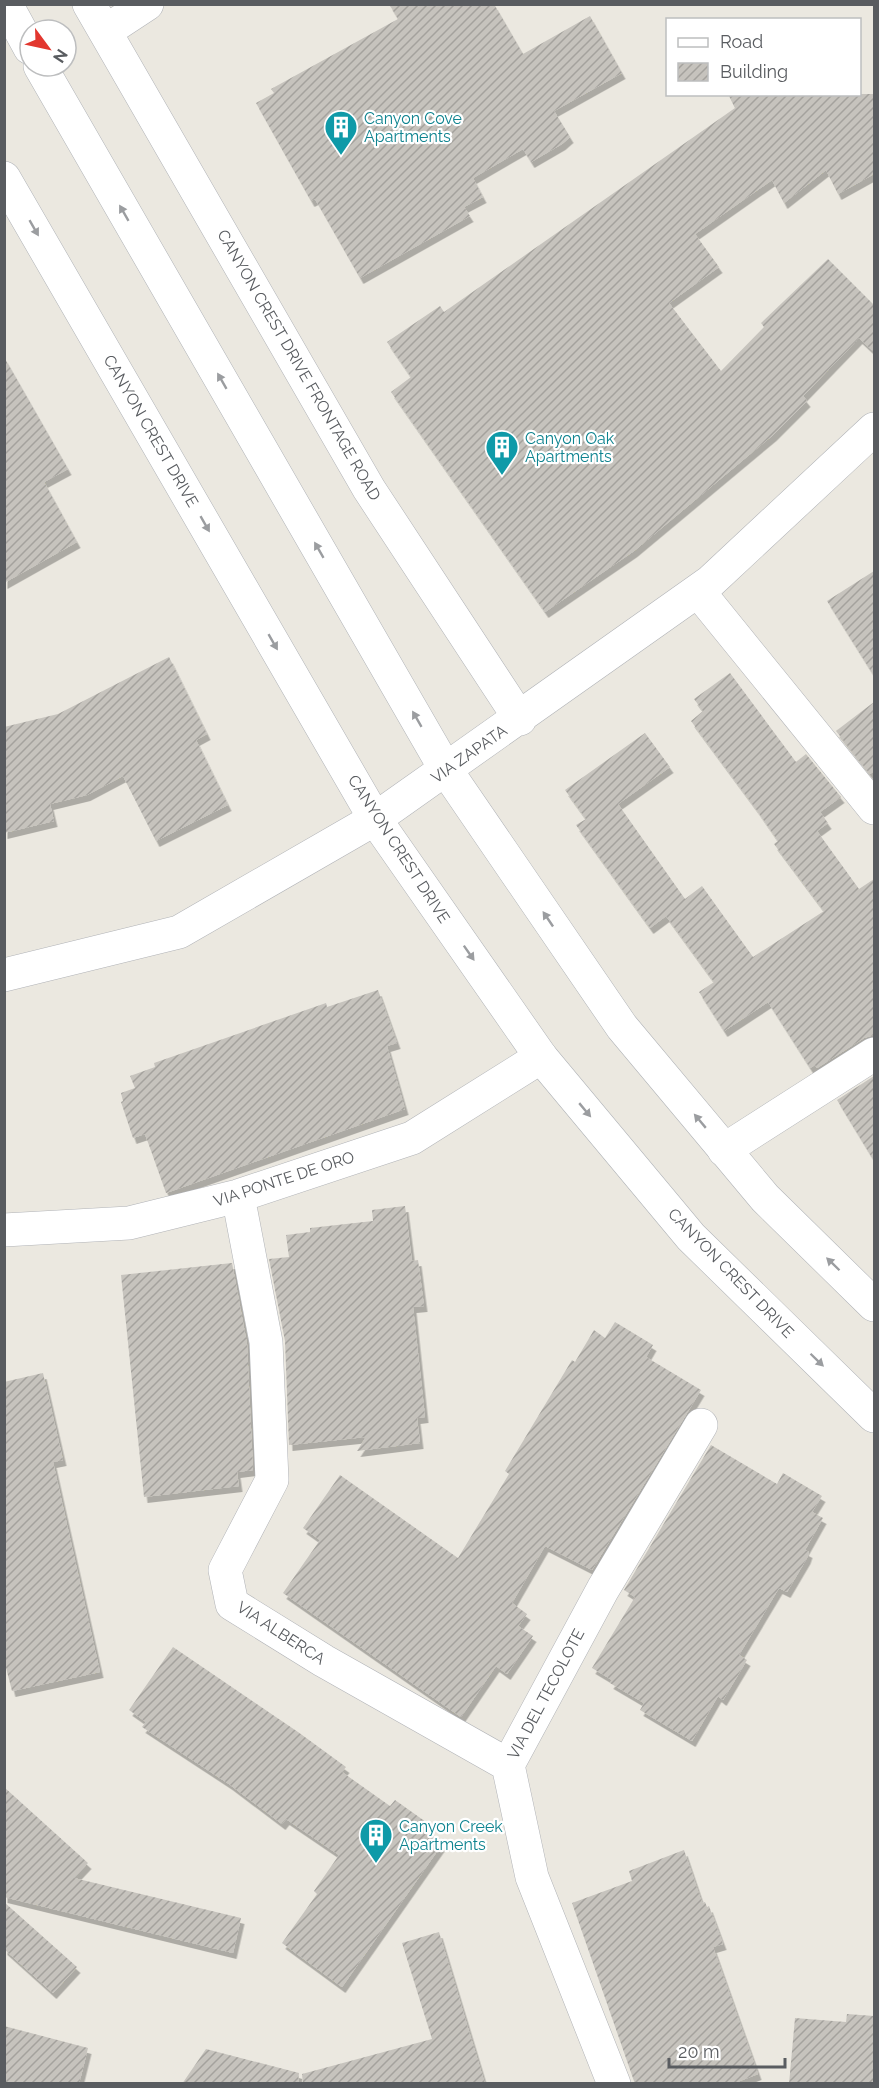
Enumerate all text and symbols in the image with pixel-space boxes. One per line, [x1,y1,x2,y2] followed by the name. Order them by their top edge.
[18,18,78,78] north arrow
[666,18,861,96] legend
[720,31,763,52] text: Road
[49,46,71,66] text: N
[720,61,788,82] text: Building
[323,109,359,156] building icon: Canyon Cove Apartments
[364,109,462,146] place label: Canyon Cove Apartments
[119,204,129,221] one-way arrow
[29,220,39,237] one-way arrow
[213,226,385,504] street label: CANYON CREST DRIVE FRONTAGE ROAD
[100,351,203,511] street label: CANYON CREST DRIVE
[216,373,227,389] one-way arrow
[484,429,520,476] building icon: Canyon Oak Apartments
[525,429,615,466] place label: Canyon Oak Apartments
[200,516,210,533] one-way arrow
[314,541,324,558] one-way arrow
[268,634,278,651] one-way arrow
[411,711,422,727] one-way arrow
[427,721,511,787] street label: VIA ZAPATA
[344,771,454,927] street label: CANYON CREST DRIVE
[543,911,554,927] one-way arrow
[463,945,475,961] one-way arrow
[578,1102,591,1118] one-way arrow
[694,1113,707,1129] one-way arrow
[211,1147,357,1211] street label: VIA PONTE DE ORO
[664,1204,798,1342] street label: CANYON CREST DRIVE
[825,1257,840,1271] one-way arrow
[809,1353,824,1367] one-way arrow
[233,1597,329,1669] street label: VIA ALBERCA
[504,1625,589,1762] street label: VIA DEL TECOLOTE
[358,1817,394,1864] building icon: Canyon Creek Apartments
[399,1817,503,1854] place label: Canyon Creek Apartments
[669,2031,784,2069] scale bar
[678,2041,720,2062] text: 20 m

